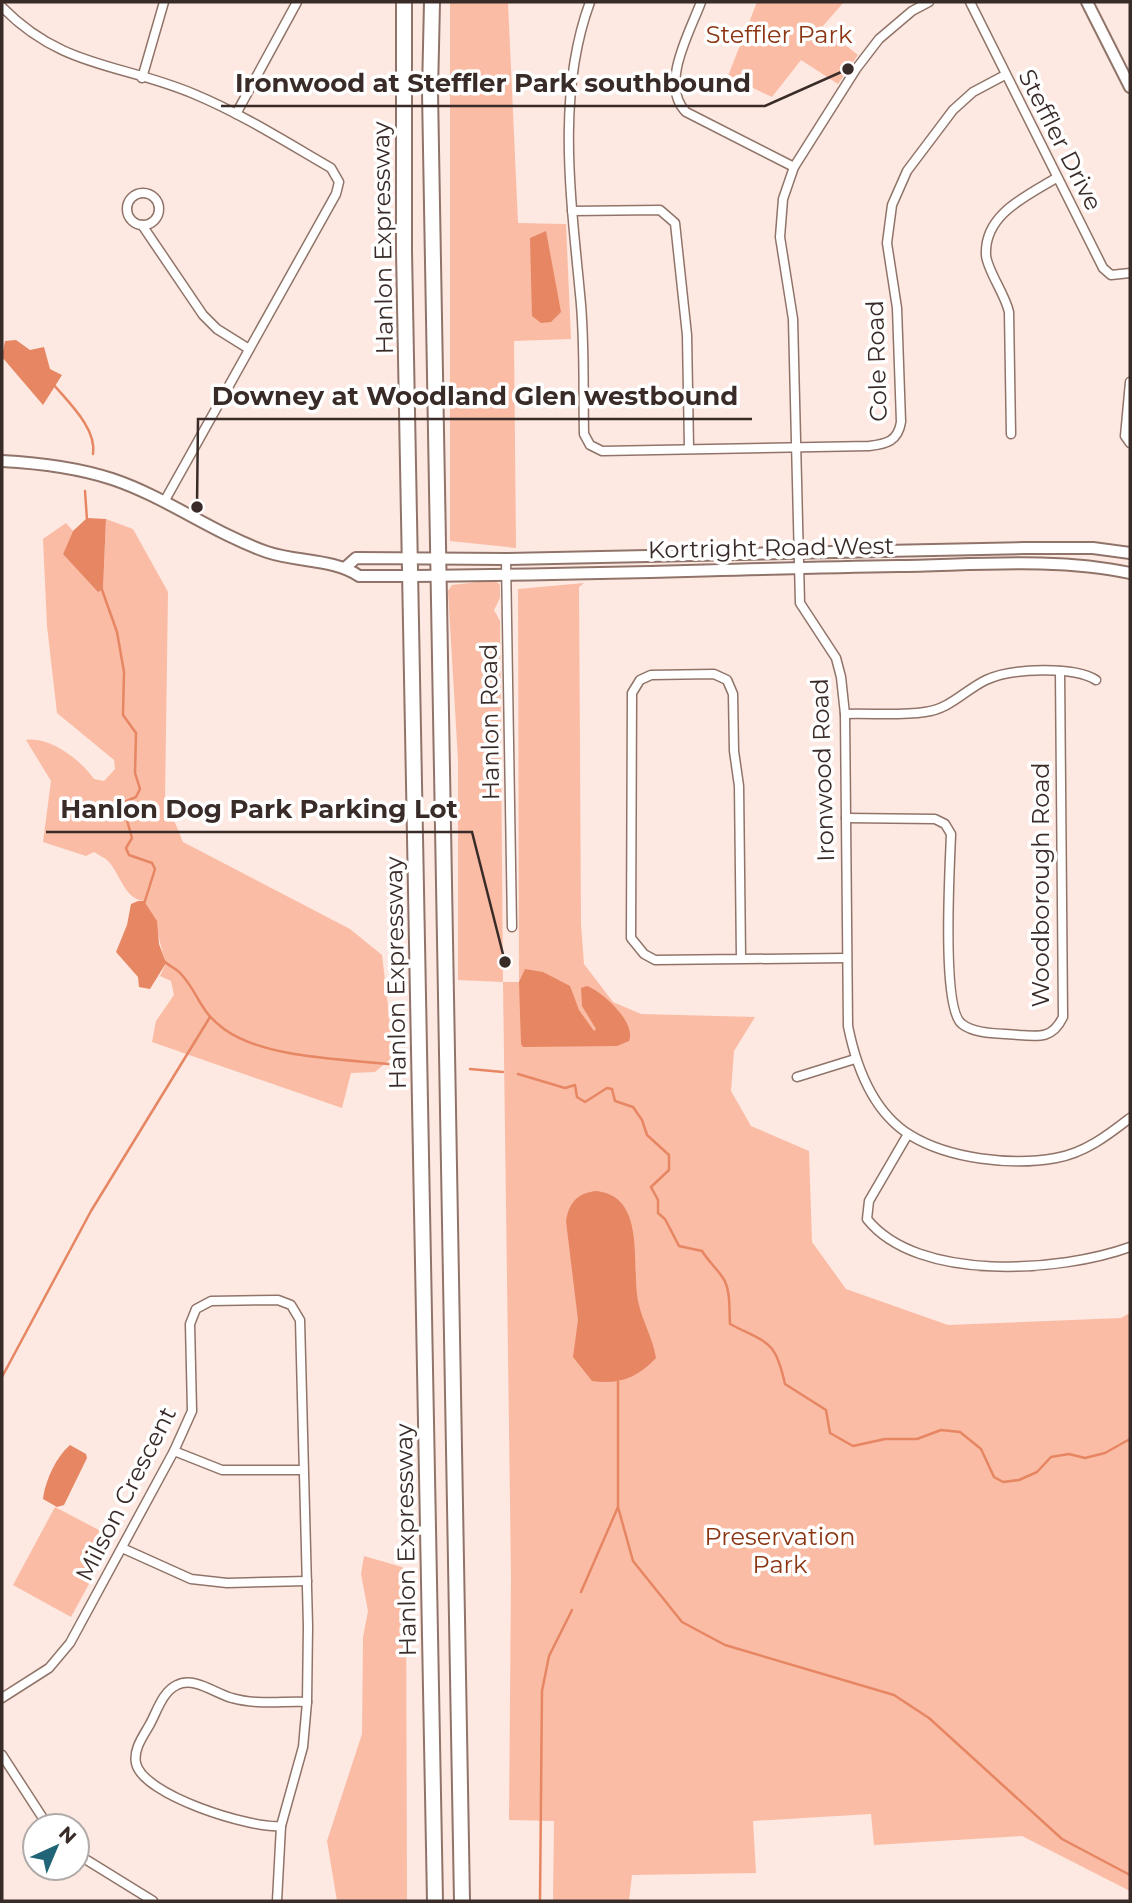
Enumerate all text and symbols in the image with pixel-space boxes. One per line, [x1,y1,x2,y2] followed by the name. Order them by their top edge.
[706,20,853,49] park label: Steffler Park
[221,59,765,106] callout: Ironwood at Steffler Park southbound
[1012,64,1108,215] street label: Steffler Drive
[235,67,751,99] text: Ironwood at Steffler Park southbound
[366,121,399,355] street label: Hanlon Expressway
[860,300,893,422] street label: Cole Road
[198,372,752,419] callout: Downey at Woodland Glen westbound
[212,380,738,412] text: Downey at Woodland Glen westbound
[648,531,895,564] street label: Kortright Road West
[474,643,505,801] street label: Hanlon Road
[805,678,840,862] street label: Ironwood Road
[1026,762,1055,1008] street label: Woodborough Road
[46,785,472,832] callout: Hanlon Dog Park Parking Lot
[60,793,458,825] text: Hanlon Dog Park Parking Lot
[379,856,412,1090] street label: Hanlon Expressway
[69,1402,182,1586] street label: Milson Crescent
[389,1423,422,1657] street label: Hanlon Expressway
[705,1522,855,1579] park label: Preservation Park
[21,1812,91,1882] north arrow
[54,1822,81,1849] text: N

